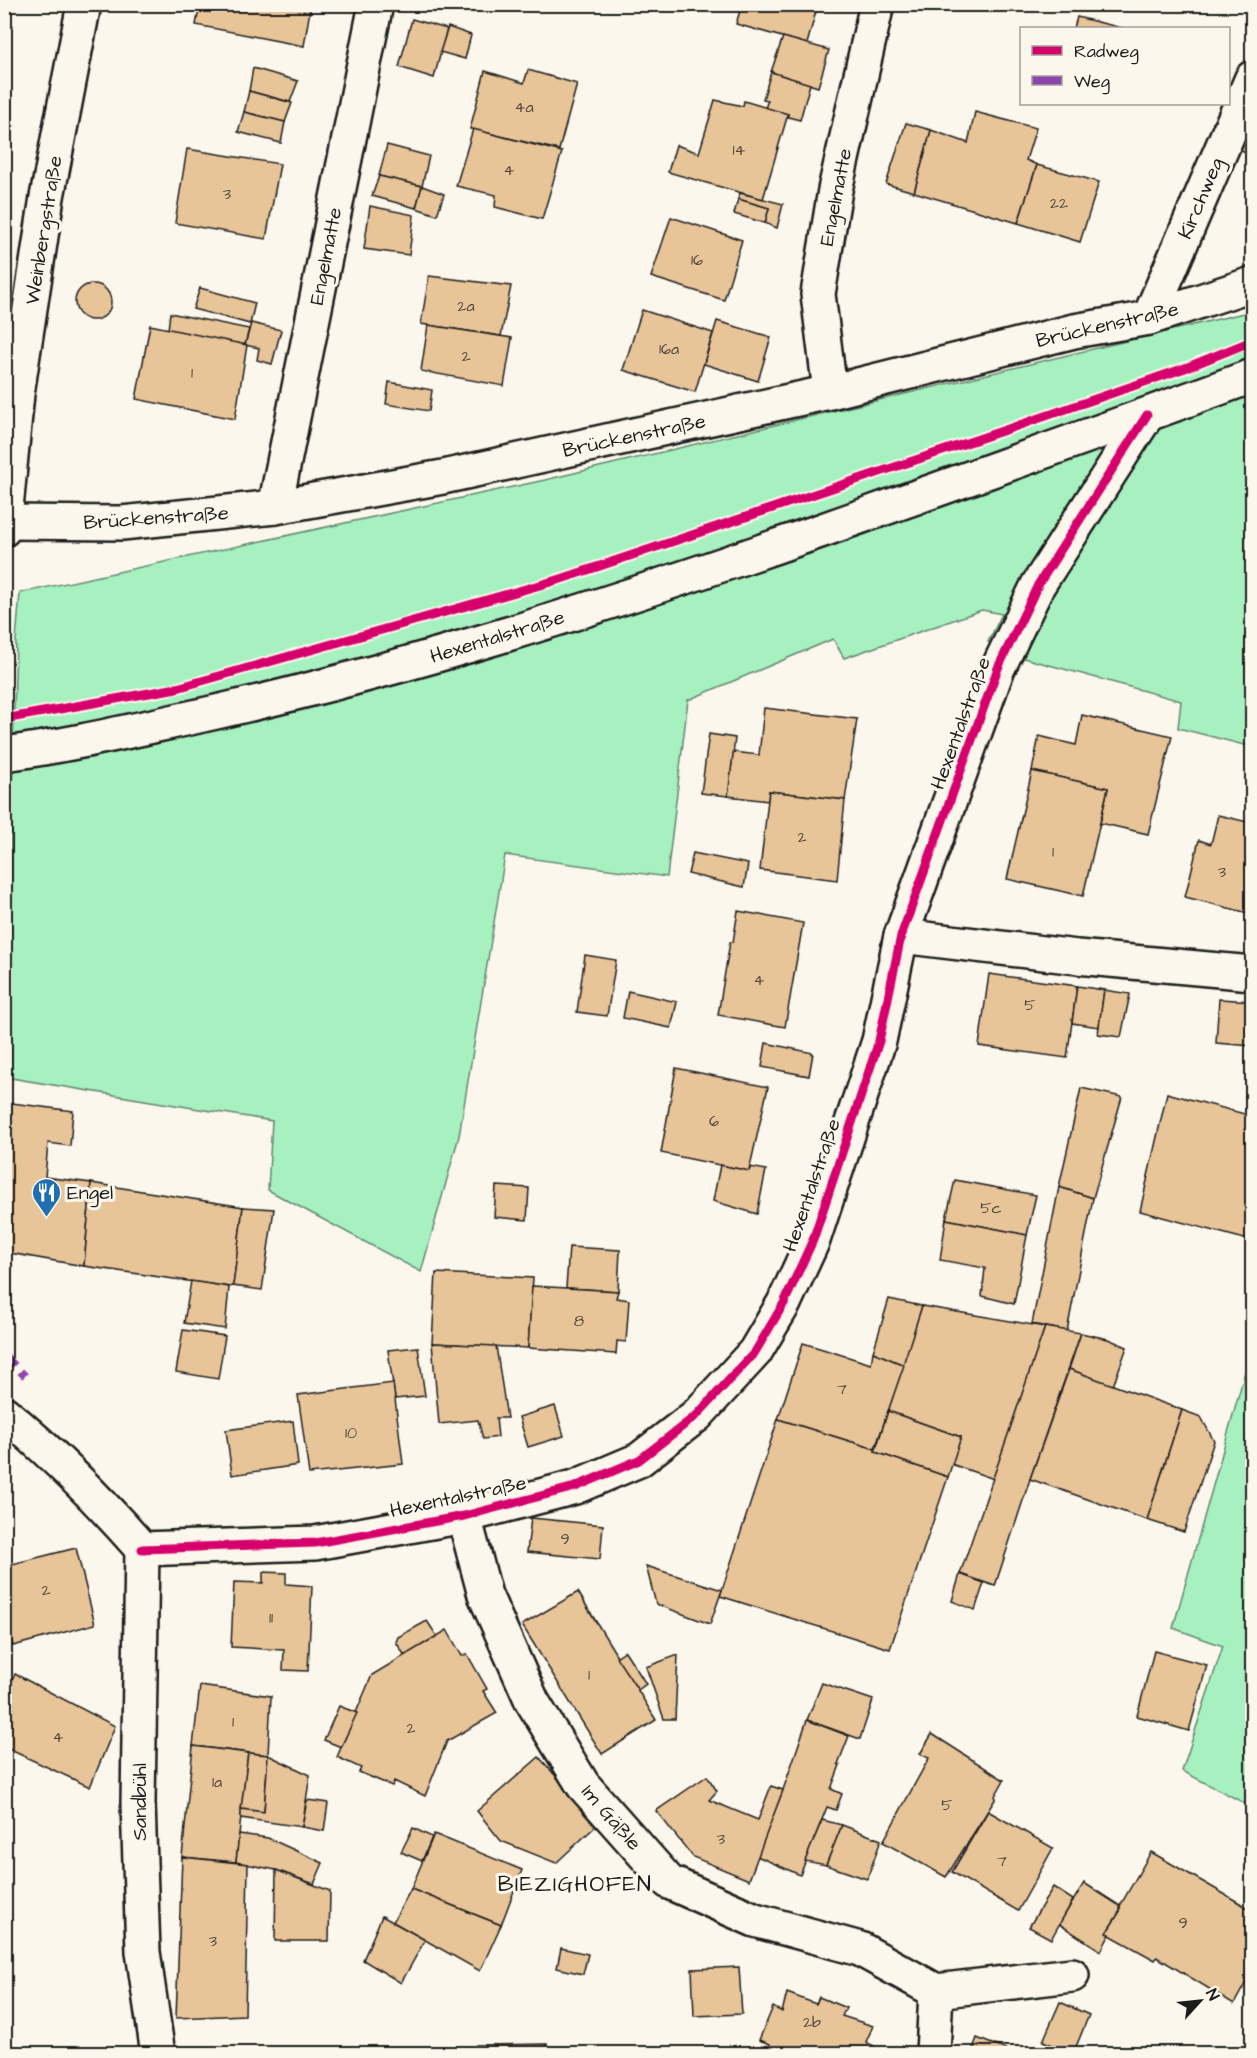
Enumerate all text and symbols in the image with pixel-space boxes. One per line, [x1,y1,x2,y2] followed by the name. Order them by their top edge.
[1020,27,1230,105] legend
[1074,39,1139,65] text: Radweg
[1074,69,1110,95] text: Weg
[514,96,534,118] house number: 4a
[733,139,746,161] house number: 14
[813,146,860,249] street label: Engelmatte
[1171,153,1232,244] street label: Kirchweg
[18,154,71,307] street label: Weinbergstraße
[504,159,515,181] house number: 4
[223,183,231,205] house number: 3
[1050,192,1068,214] house number: 22
[303,205,350,308] street label: Engelmatte
[691,249,703,271] house number: 16
[457,295,475,317] house number: 2a
[1033,295,1181,355] street label: Brückenstraße
[659,338,679,360] house number: 16a
[461,345,471,367] house number: 2
[191,362,193,384] house number: 1
[560,407,708,465] street label: Brückenstraße
[82,499,230,537] street label: Brückenstraße
[427,603,568,671] street label: Hexentalstraße
[924,653,998,793] street label: Hexentalstraße
[797,826,807,848] house number: 2
[1052,841,1054,863] house number: 1
[1218,861,1226,883] house number: 3
[754,969,765,991] house number: 4
[1024,994,1036,1016] house number: 5
[709,1110,719,1132] house number: 6
[776,1115,848,1256] street label: Hexentalstraße
[30,1176,62,1218] restaurant icon: Engel
[67,1179,113,1208] place label: Engel
[980,1197,1002,1219] house number: 5c
[574,1310,584,1332] house number: 8
[837,1378,847,1400] house number: 7
[345,1422,357,1444] house number: 10
[387,1469,529,1525] street label: Hexentalstraße
[560,1528,570,1550] house number: 9
[41,1579,51,1601] house number: 2
[269,1607,273,1629] house number: 11
[588,1664,590,1686] house number: 1
[232,1711,234,1733] house number: 1
[406,1717,416,1739] house number: 2
[53,1726,64,1748] house number: 4
[126,1763,154,1841] street label: Sandbühl
[212,1771,222,1793] house number: 1a
[575,1779,648,1857] street label: Im Gäßle
[941,1794,953,1816] house number: 5
[717,1828,725,1850] house number: 3
[997,1850,1007,1872] house number: 7
[498,1869,652,1900] district label: BIEZIGHOFEN
[1178,1912,1188,1934] house number: 9
[209,1930,217,1952] house number: 3
[1170,1971,1230,2031] north arrow
[1200,1985,1225,2004] text: N
[803,2011,821,2033] house number: 2b

